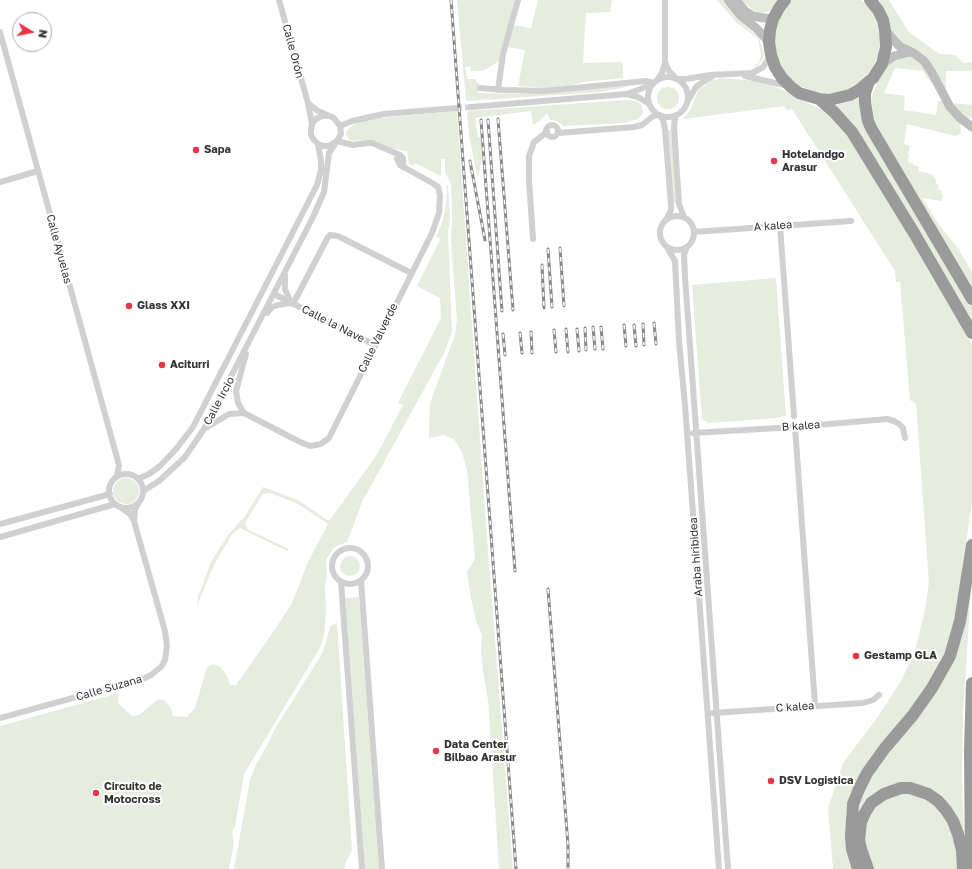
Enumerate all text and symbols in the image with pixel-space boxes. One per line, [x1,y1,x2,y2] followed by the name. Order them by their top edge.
[12,12,52,52] north arrow
[279,23,307,79] street label: Calle Orón
[36,29,50,39] text: N
[204,143,231,157] place label: Sapa
[191,145,201,155] marker: Sapa
[782,148,845,174] place label: Hotelandgo Arasur
[769,156,779,166] marker: Hotelandgo Arasur
[43,213,75,285] street label: Calle Ayuelas
[753,218,793,234] street label: A kalea
[137,299,190,313] place label: Glass XXI
[124,301,134,311] marker: Glass XXI
[355,301,401,375] street label: Calle Valverde
[299,302,367,346] street label: Calle la Nave
[170,358,210,372] place label: Aciturri
[157,360,167,370] marker: Aciturri
[201,375,237,427] street label: Calle Ircio
[781,418,821,434] street label: B kalea
[687,517,705,597] street label: Araba hiribidea
[864,649,937,663] place label: Gestamp GLA
[851,651,861,661] marker: Gestamp GLA
[74,672,144,704] street label: Calle Suzana
[775,699,815,715] street label: C kalea
[444,738,516,764] place label: Data Center Bilbao Arasur
[431,746,441,756] marker: Data Center Bilbao Arasur
[779,774,853,788] place label: DSV Logistica
[766,776,776,786] marker: DSV Logistica
[104,780,162,806] place label: Circuito de Motocross
[91,788,101,798] marker: Circuito de Motocross

